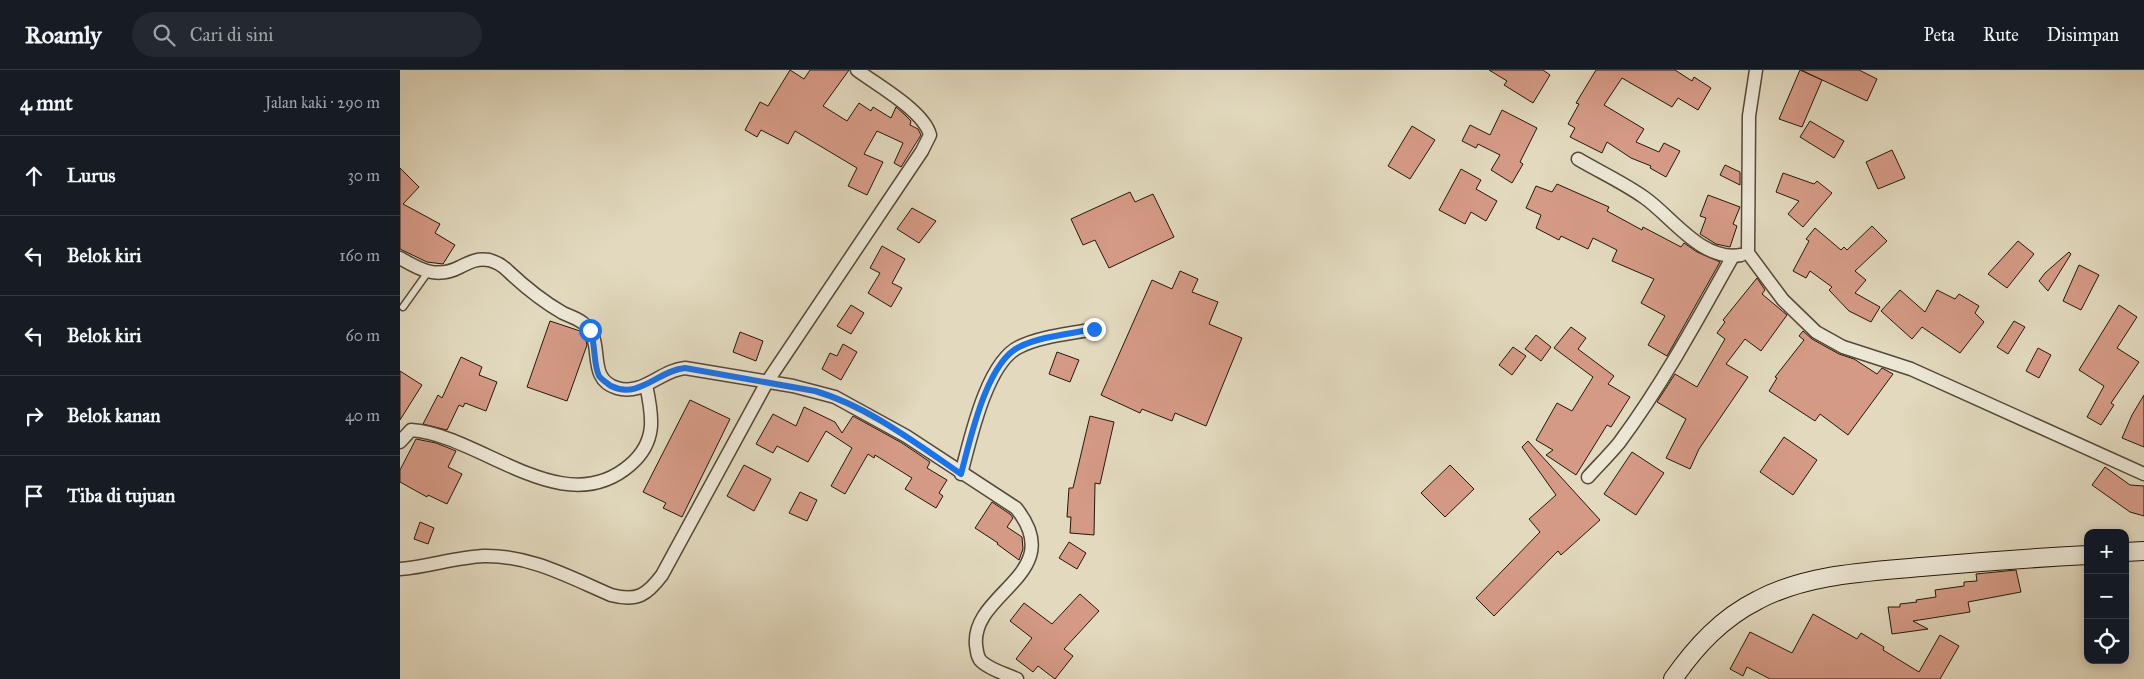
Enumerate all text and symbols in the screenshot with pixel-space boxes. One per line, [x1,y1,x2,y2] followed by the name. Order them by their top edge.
[132,12,482,57] search box
[25,20,102,50] text: Roamly
[150,21,178,49] icon: search
[190,23,274,46] text: Cari di sini
[1924,24,1955,46] text: Peta
[1983,24,2019,46] text: Rute
[2047,24,2119,46] text: Disimpan
[20,90,73,116] text: 4 mnt
[265,93,380,112] text: Jalan kaki · 290 m
[20,162,48,190] icon: ahead
[67,164,115,187] text: Lurus
[347,166,380,185] text: 30 m
[20,242,48,270] icon: left
[67,244,141,267] text: Belok kiri
[339,246,380,265] text: 160 m
[1083,318,1106,341] route end
[579,319,602,342] route start
[20,322,48,350] icon: left
[67,324,141,347] text: Belok kiri
[346,326,380,345] text: 60 m
[20,402,48,430] icon: right
[67,404,161,427] text: Belok kanan
[345,406,380,425] text: 40 m
[20,482,48,510] icon: arrive
[67,484,175,507] text: Tiba di tujuan
[2084,529,2129,664] map controls
[2084,529,2129,574] button: +
[2084,574,2129,619] button: −
[2084,619,2129,664] button: locate

